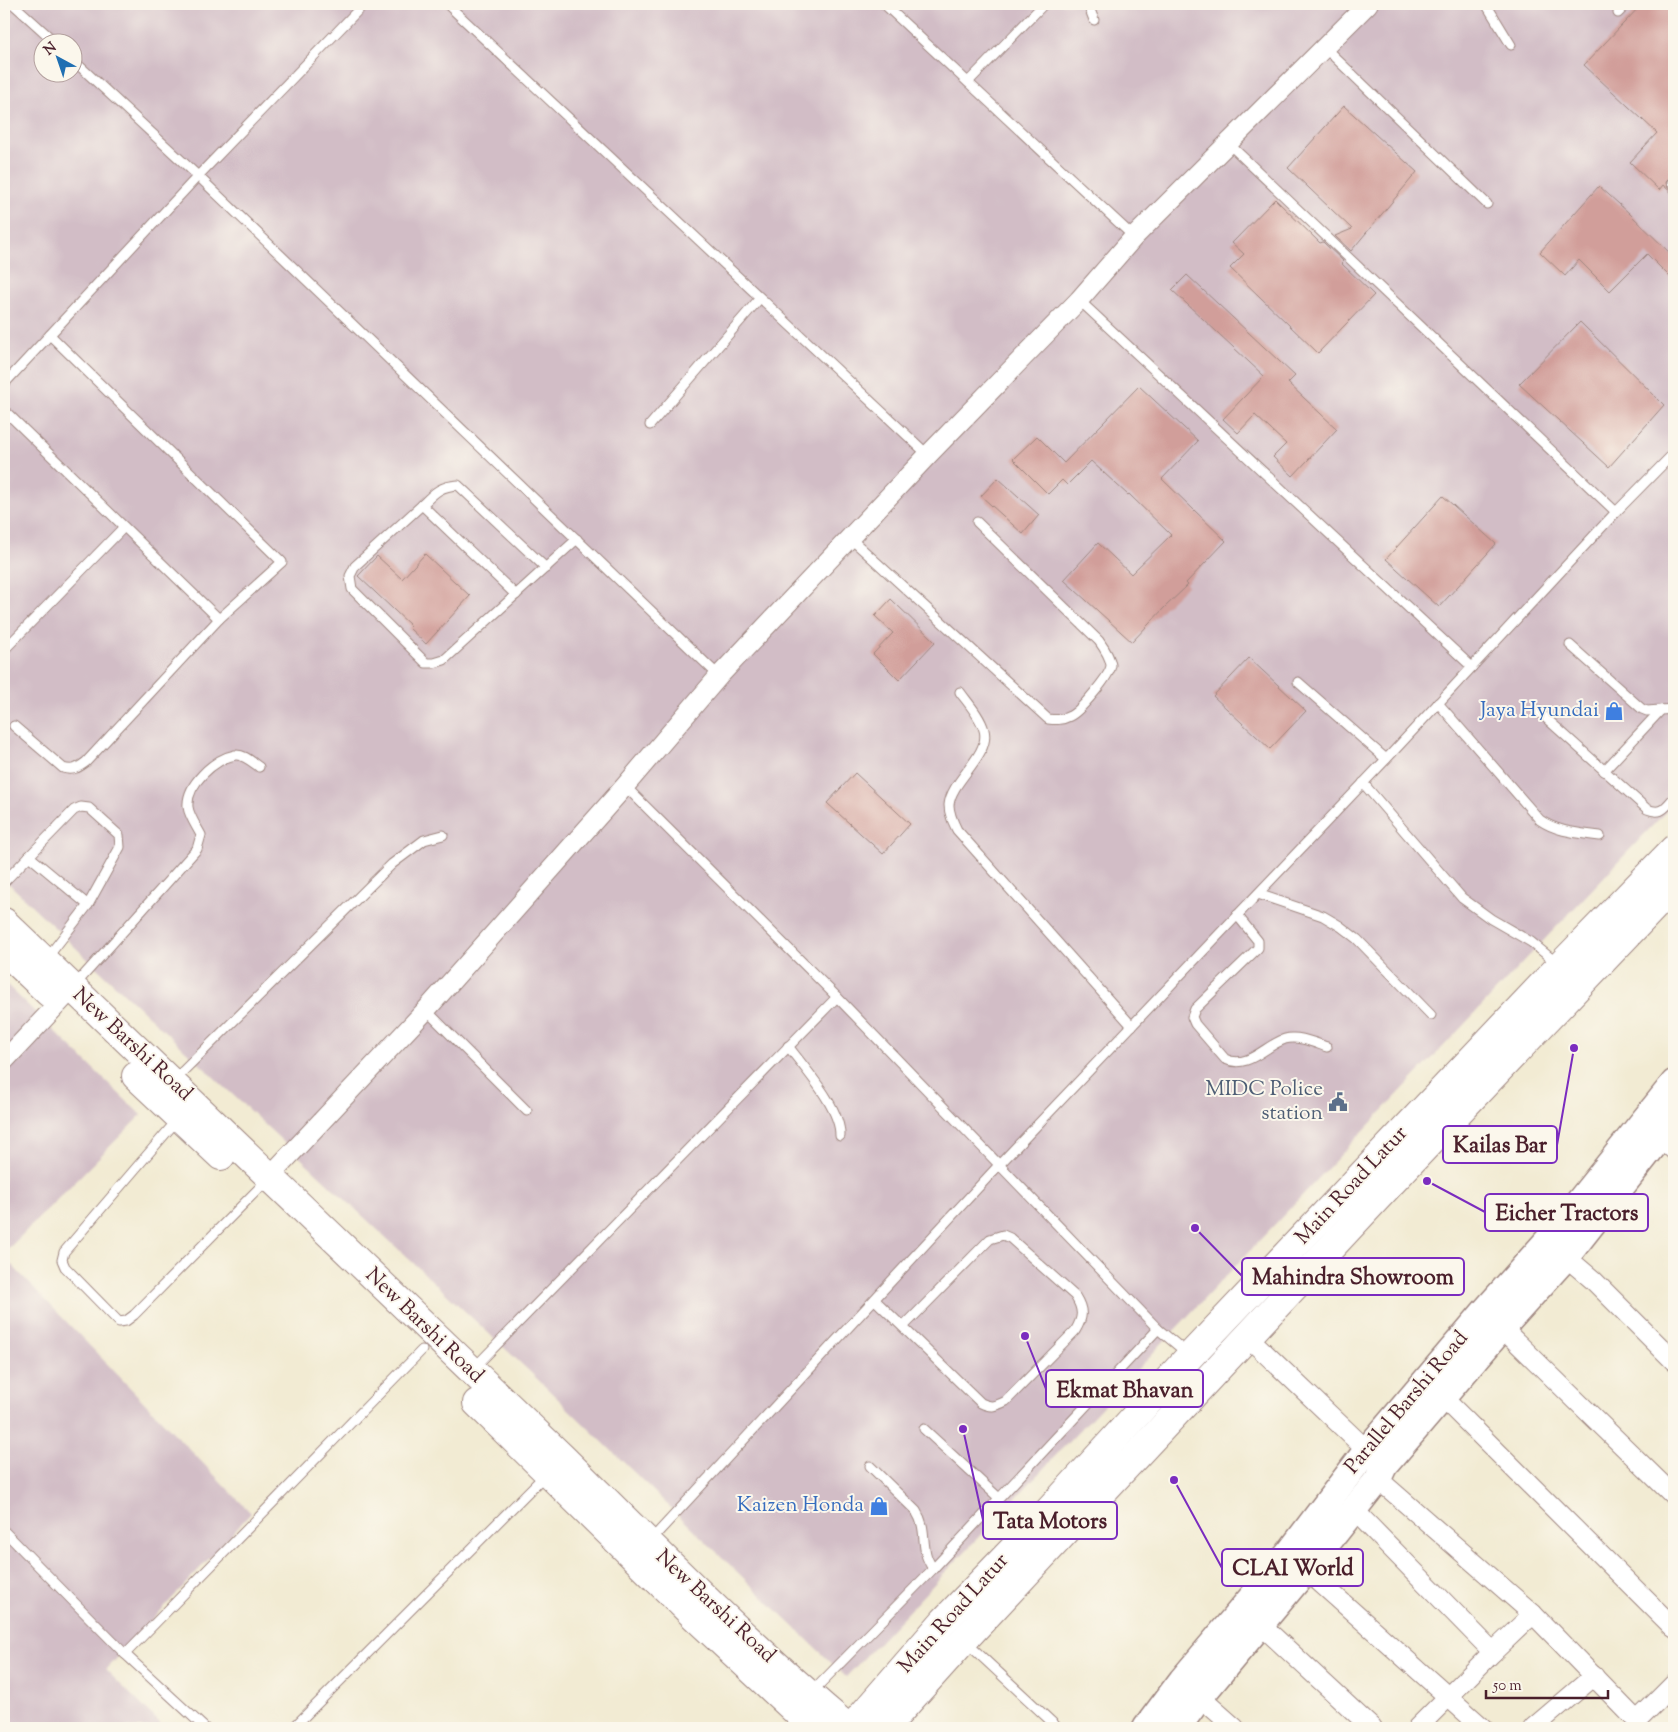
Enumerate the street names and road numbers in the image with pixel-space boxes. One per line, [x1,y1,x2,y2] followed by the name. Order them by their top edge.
[65,981,199,1109] street label: New Barshi Road
[1289,1120,1415,1252] street label: Main Road Latur
[358,1261,490,1391] street label: New Barshi Road
[1338,1325,1476,1481] street label: Parallel Barshi Road
[648,1543,782,1671] street label: New Barshi Road
[892,1547,1016,1681] street label: Main Road Latur

